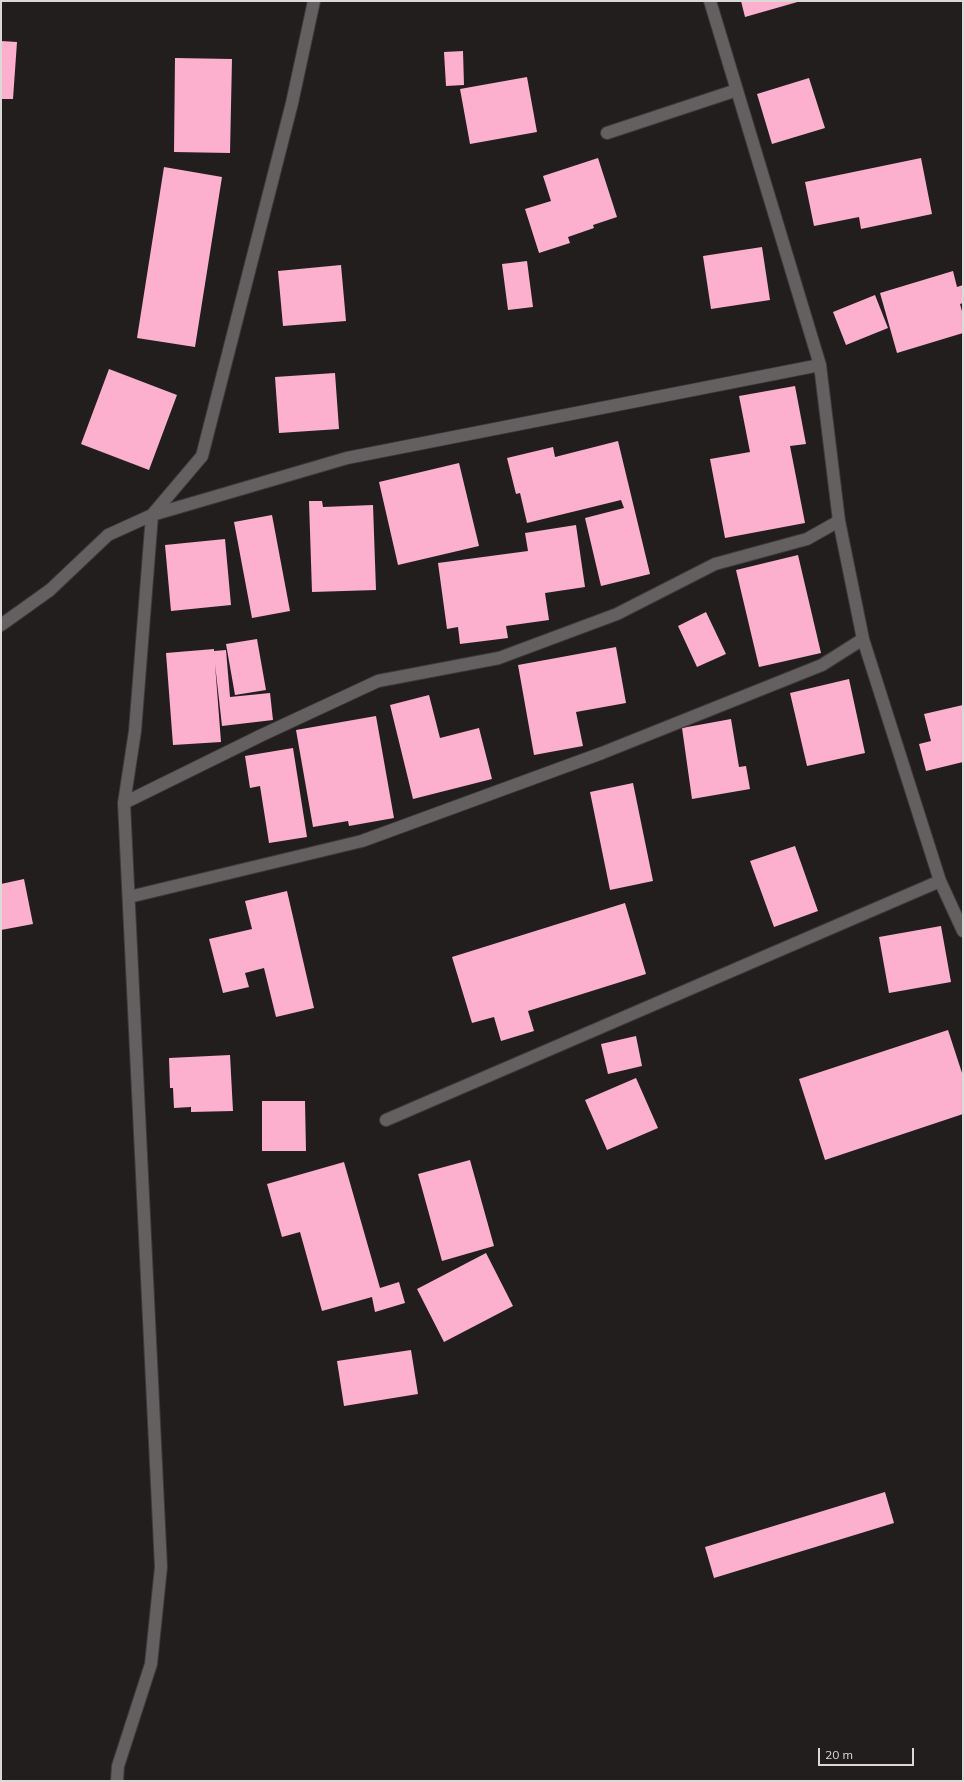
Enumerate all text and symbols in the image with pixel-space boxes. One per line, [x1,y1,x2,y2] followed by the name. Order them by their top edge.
[820,1740,916,1766] scale bar
[825,1747,853,1762] text: 20 m

